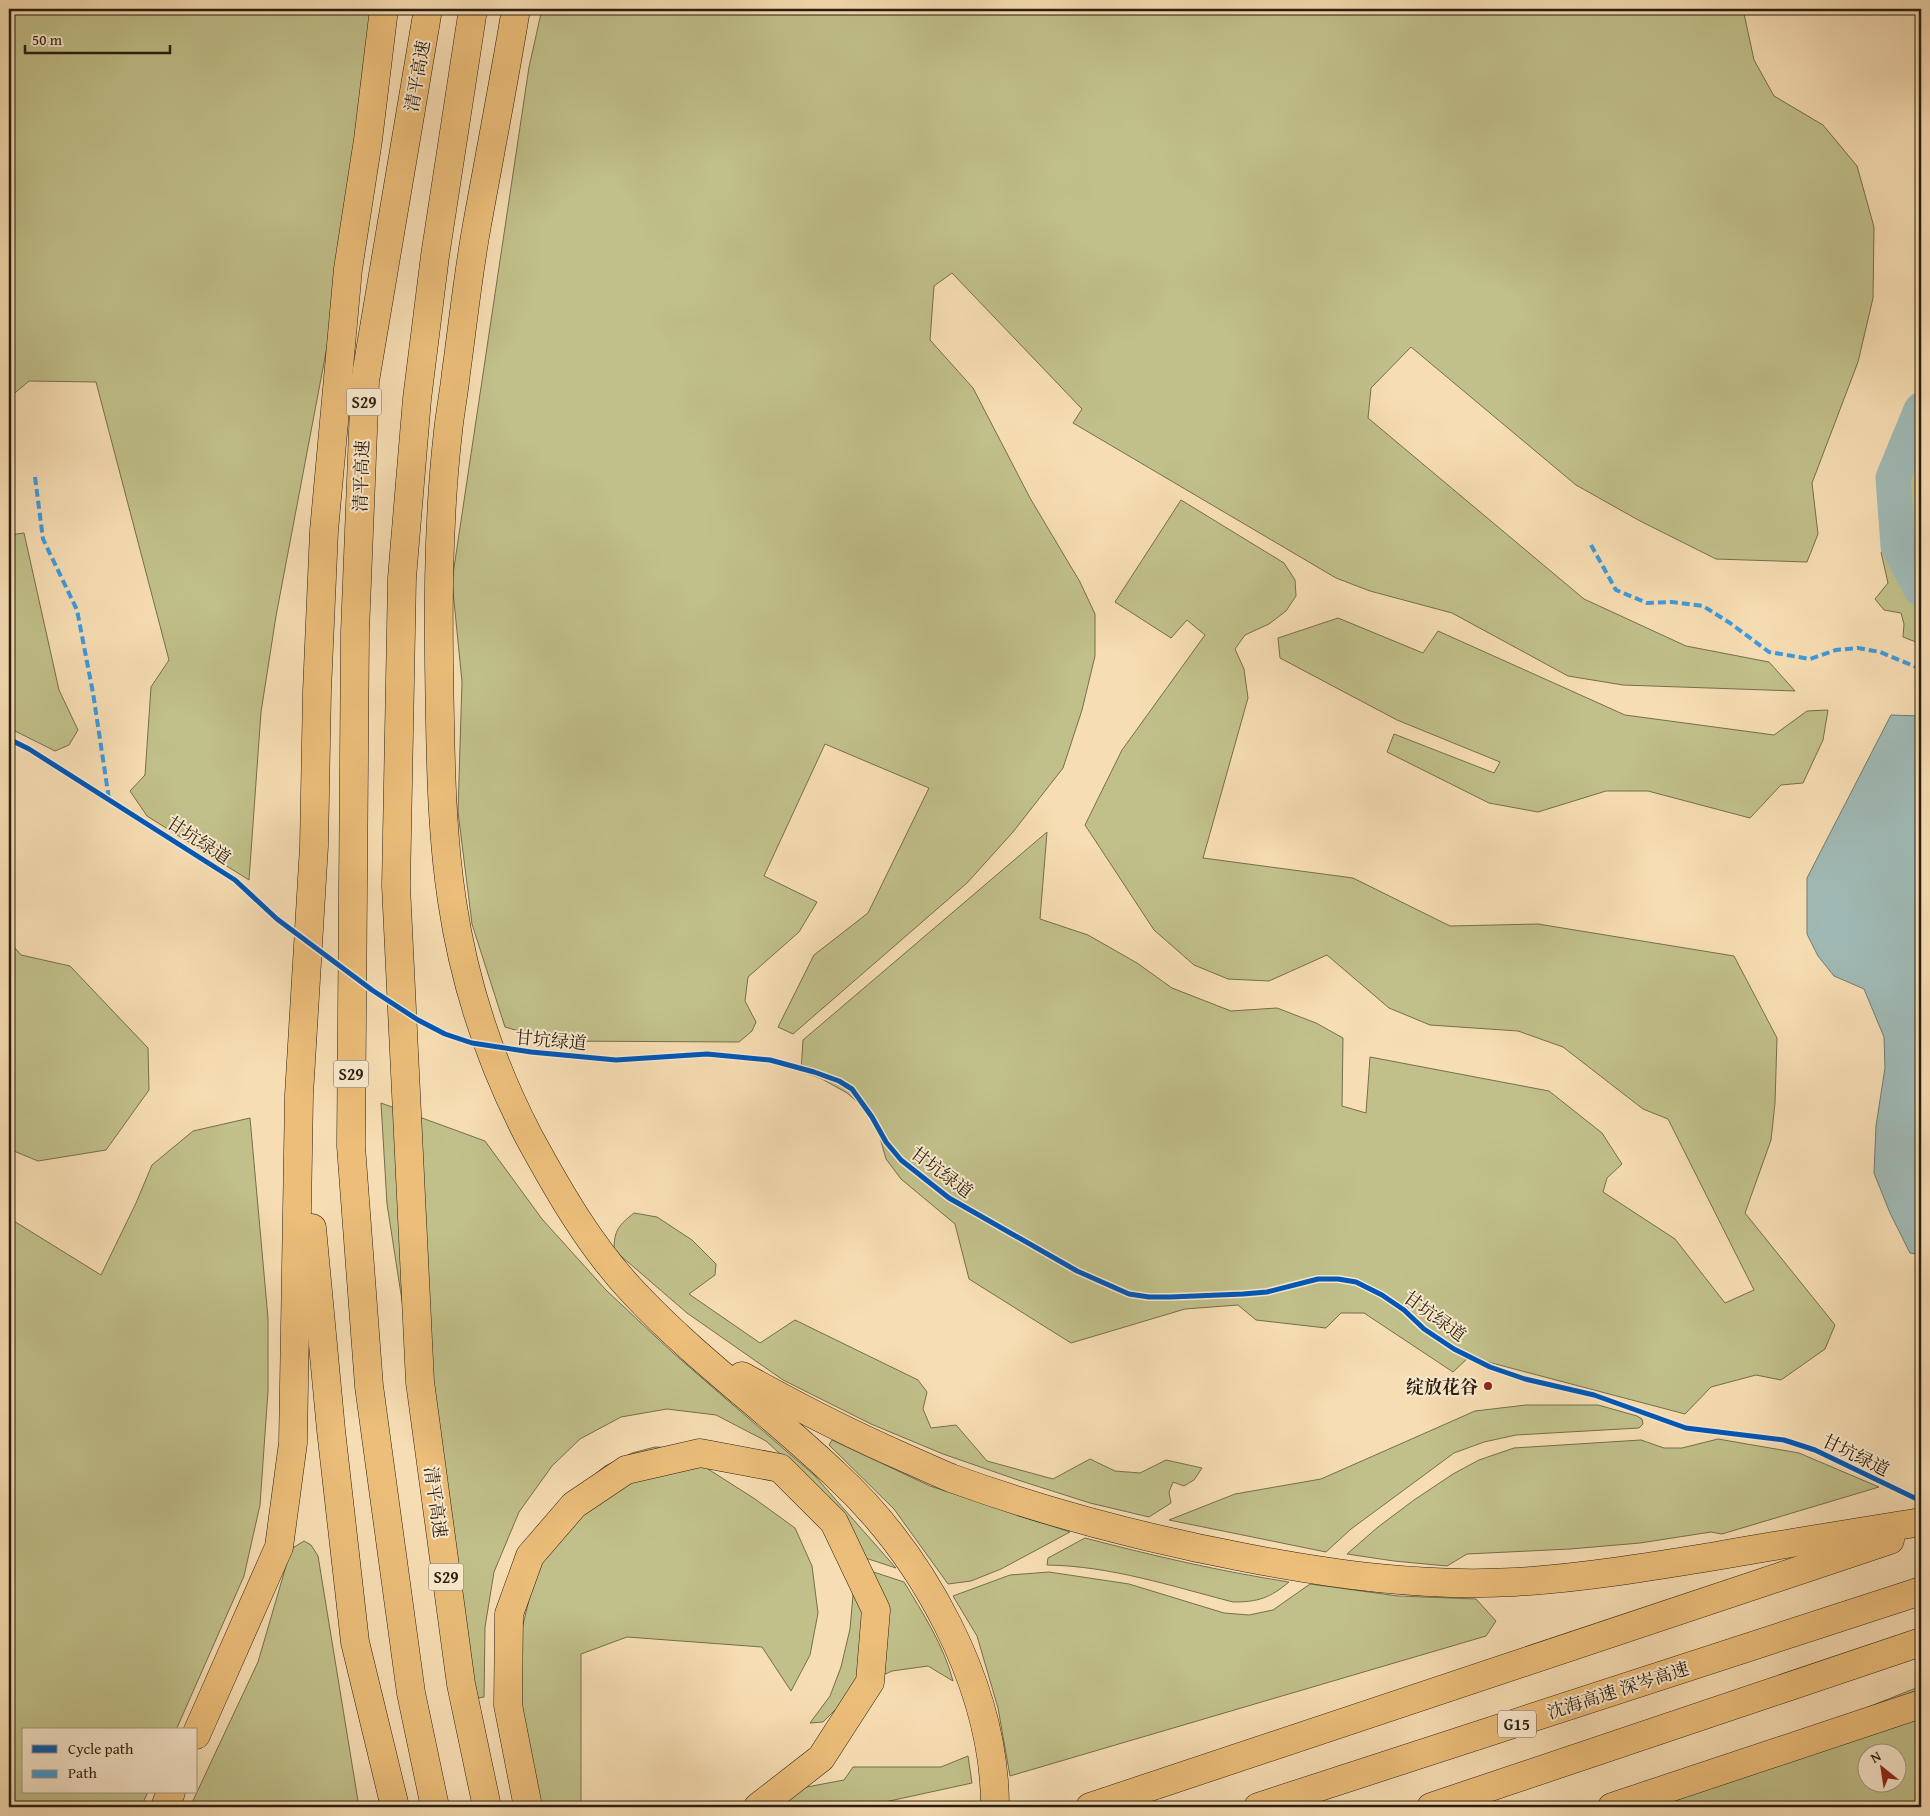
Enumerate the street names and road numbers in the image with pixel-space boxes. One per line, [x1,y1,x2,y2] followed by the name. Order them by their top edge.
[397,38,437,114] street label: 清平高速
[346,388,382,416] road number: S29
[346,440,376,512] street label: 清平高速
[161,809,237,871] street label: 甘坑绿道
[514,1023,588,1057] street label: 甘坑绿道
[334,1060,368,1088] road number: S29
[905,1140,979,1204] street label: 甘坑绿道
[1398,1284,1472,1348] street label: 甘坑绿道
[1818,1427,1894,1483] street label: 甘坑绿道
[418,1464,454,1540] street label: 清平高速
[428,1564,464,1590] road number: S29
[1543,1654,1693,1726] street label: 沈海高速 深岑高速
[1498,1710,1536,1738] road number: G15

